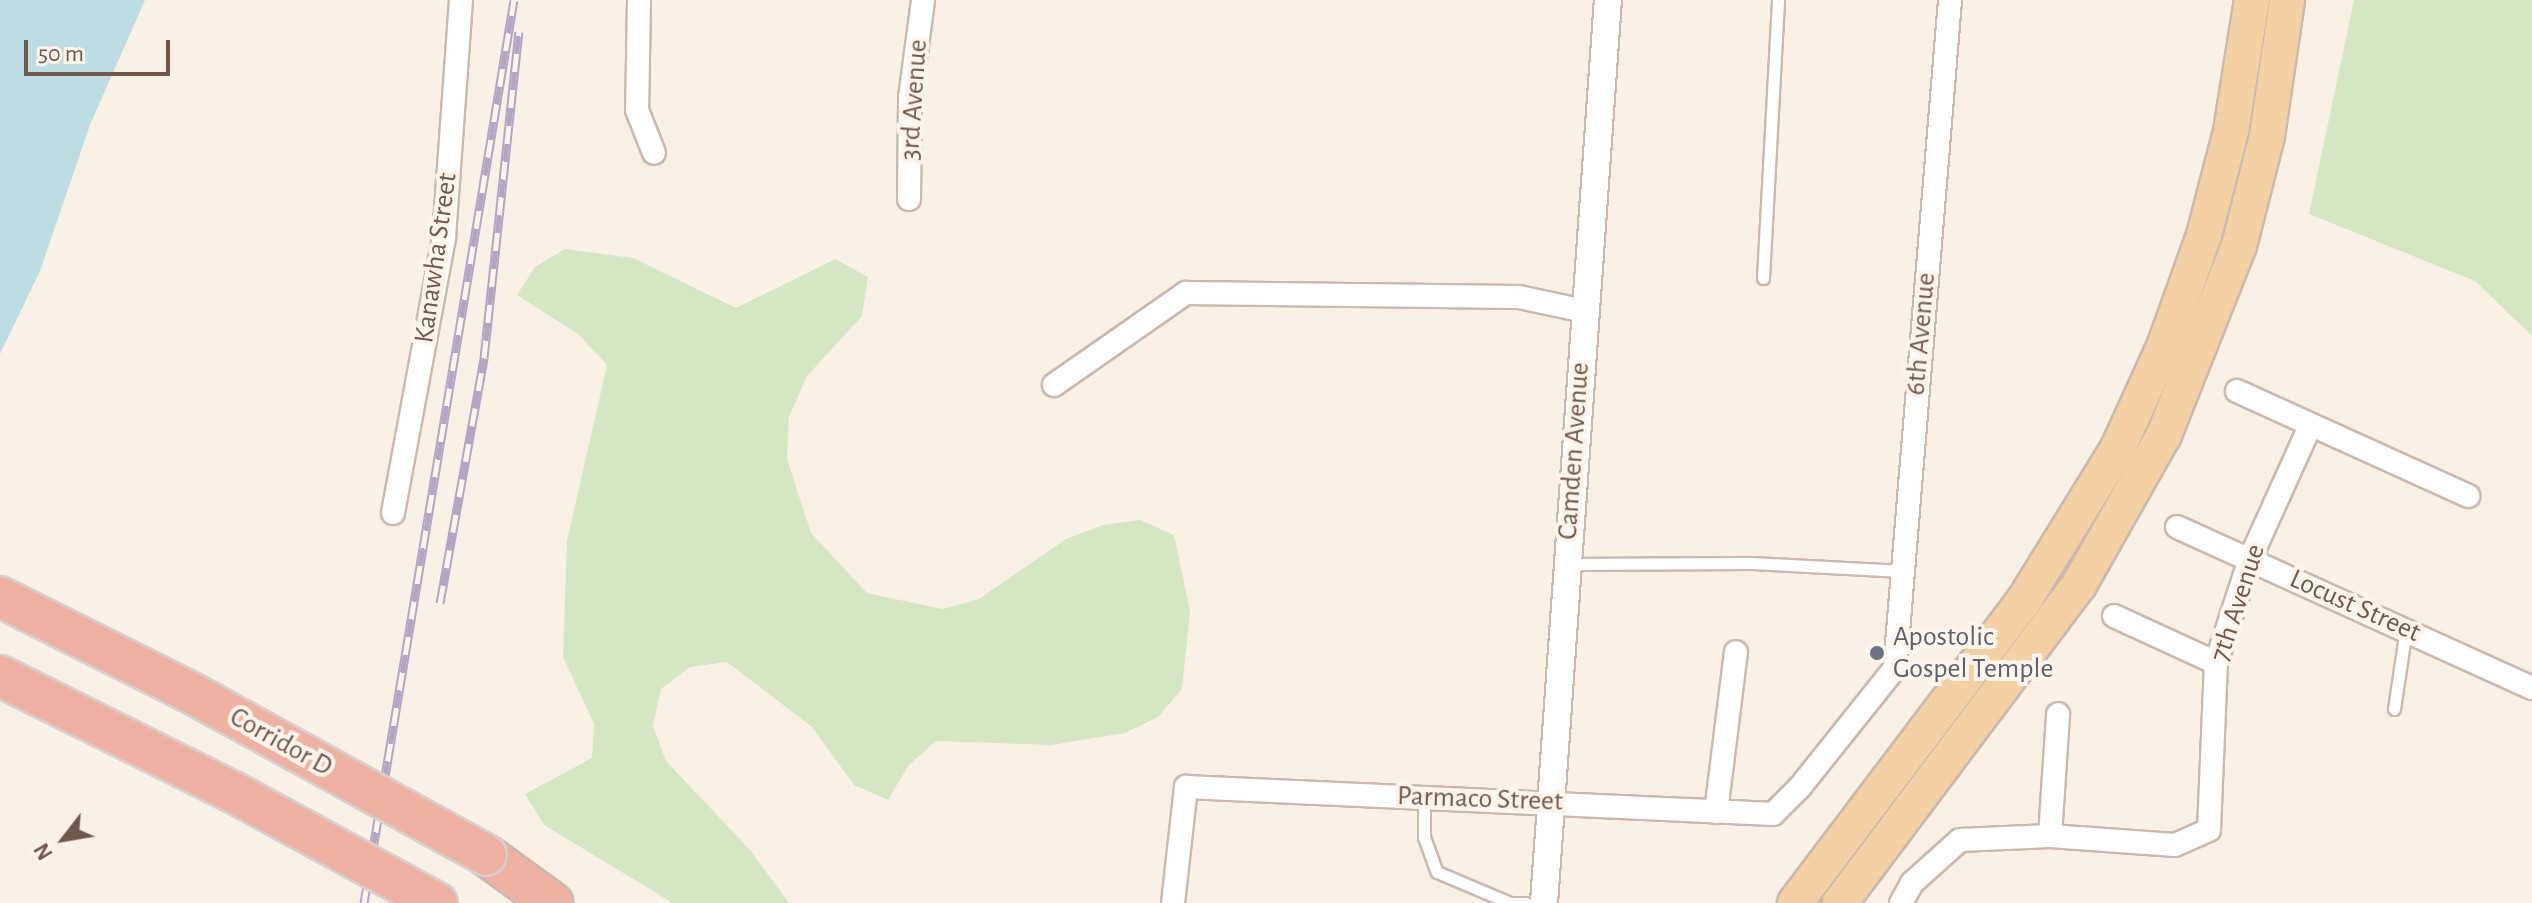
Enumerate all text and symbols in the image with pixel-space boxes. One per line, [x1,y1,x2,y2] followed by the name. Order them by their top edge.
[28,24,174,74] scale bar
[893,38,935,162] street label: 3rd Avenue
[38,42,84,66] text: 50 m
[407,171,465,345] street label: Kanawha Street
[1899,271,1943,397] street label: 6th Avenue
[1551,361,1597,541] street label: Camden Avenue
[2203,540,2273,666] street label: 7th Avenue
[2284,562,2426,650] street label: Locust Street
[1893,620,2053,686] place label: Apostolic Gospel Temple
[1868,644,1886,662] marker: Apostolic Gospel Temple
[224,700,338,784] street label: Corridor D
[1397,779,1563,819] street label: Parmaco Street
[24,799,104,879] north arrow
[30,839,57,864] text: N

